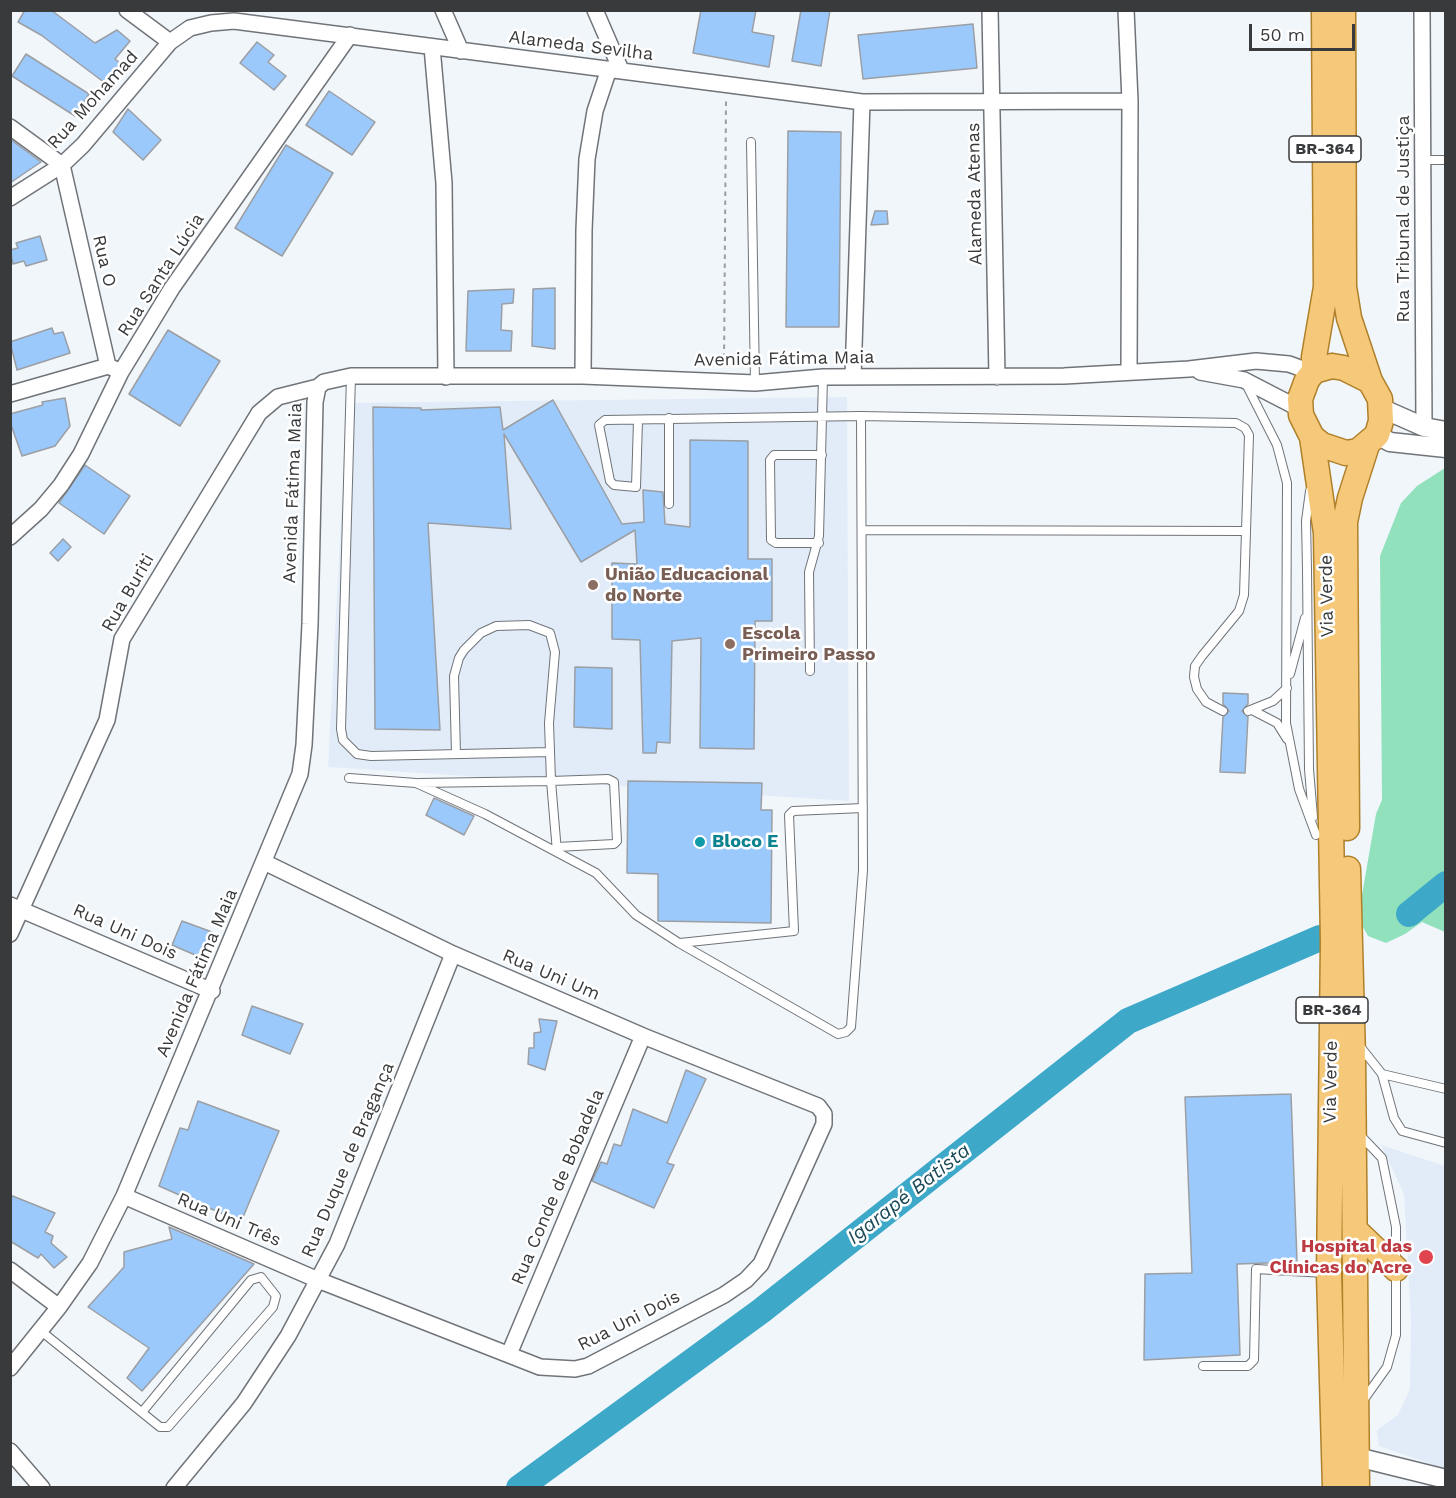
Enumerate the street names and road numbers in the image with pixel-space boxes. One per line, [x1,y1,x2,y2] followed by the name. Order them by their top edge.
[508,26,654,66] street label: Alameda Sevilha
[43,46,143,154] street label: Rua Mohamad
[1393,115,1415,323] street label: Rua Tribunal de Justiça
[963,122,987,266] street label: Alameda Atenas
[1289,136,1361,162] road number: BR-364
[113,209,209,341] street label: Rua Santa Lúcia
[88,233,120,289] street label: Rua O
[693,347,875,371] street label: Avenida Fátima Maia
[279,402,307,584] street label: Avenida Fátima Maia
[97,550,159,636] street label: Rua Buriti
[1315,554,1339,638] street label: Via Verde
[152,886,242,1060] street label: Avenida Fátima Maia
[69,899,181,965] street label: Rua Uni Dois
[499,945,603,1005] street label: Rua Uni Um
[1296,997,1368,1023] road number: BR-364
[1319,1040,1343,1124] street label: Via Verde
[297,1059,399,1261] street label: Rua Duque de Bragança
[507,1086,609,1288] street label: Rua Conde de Bobadela
[174,1188,284,1252] street label: Rua Uni Três
[574,1286,684,1356] street label: Rua Uni Dois

